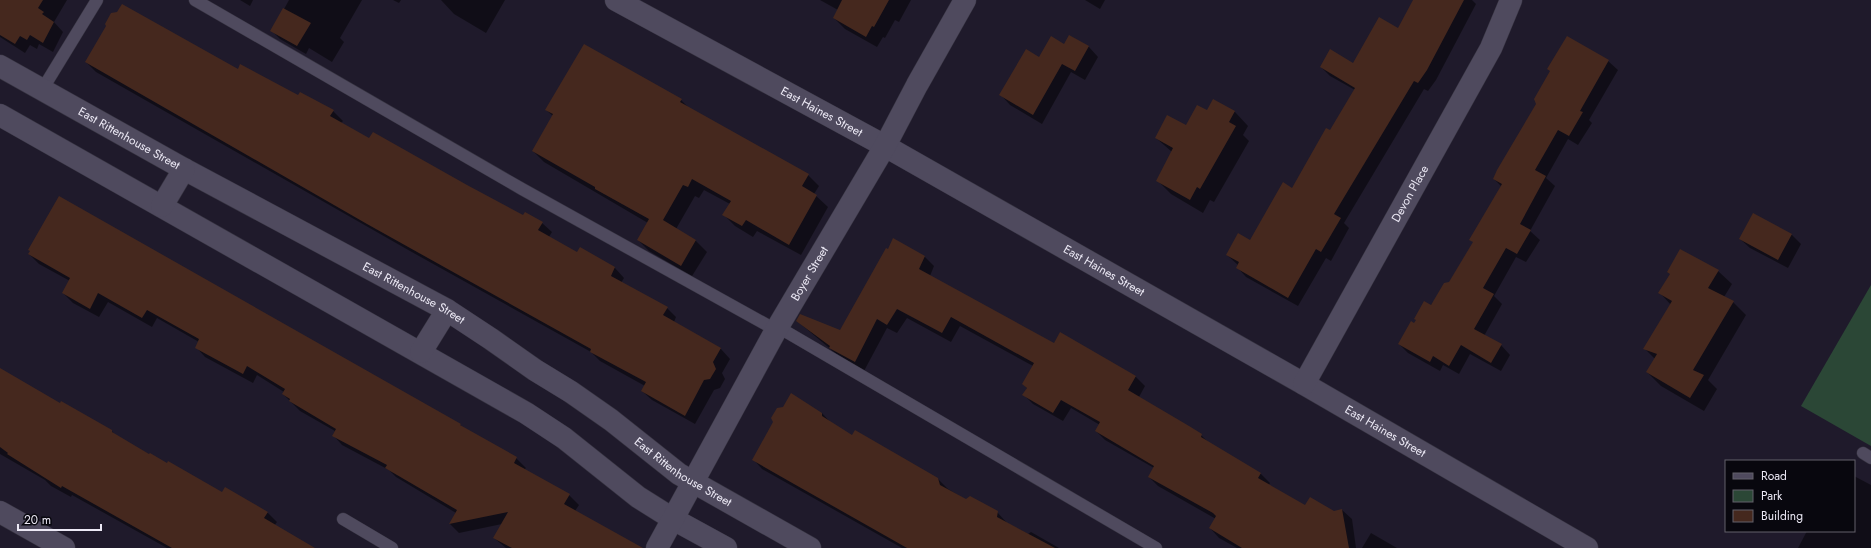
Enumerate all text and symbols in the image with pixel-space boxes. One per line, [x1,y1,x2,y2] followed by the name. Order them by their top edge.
[777,82,866,141] street label: East Haines Street
[75,103,184,174] street label: East Rittenhouse Street
[1387,162,1433,225] street label: Devon Place
[1060,240,1148,301] street label: East Haines Street
[786,243,833,304] street label: Boyer Street
[359,257,469,329] street label: East Rittenhouse Street
[1342,401,1429,462] street label: East Haines Street
[630,433,735,511] street label: East Rittenhouse Street
[1725,460,1855,532] legend
[1761,467,1787,485] text: Road
[1761,487,1783,505] text: Park
[18,506,101,532] scale bar
[1761,507,1803,525] text: Building
[24,511,51,529] text: 20 m

